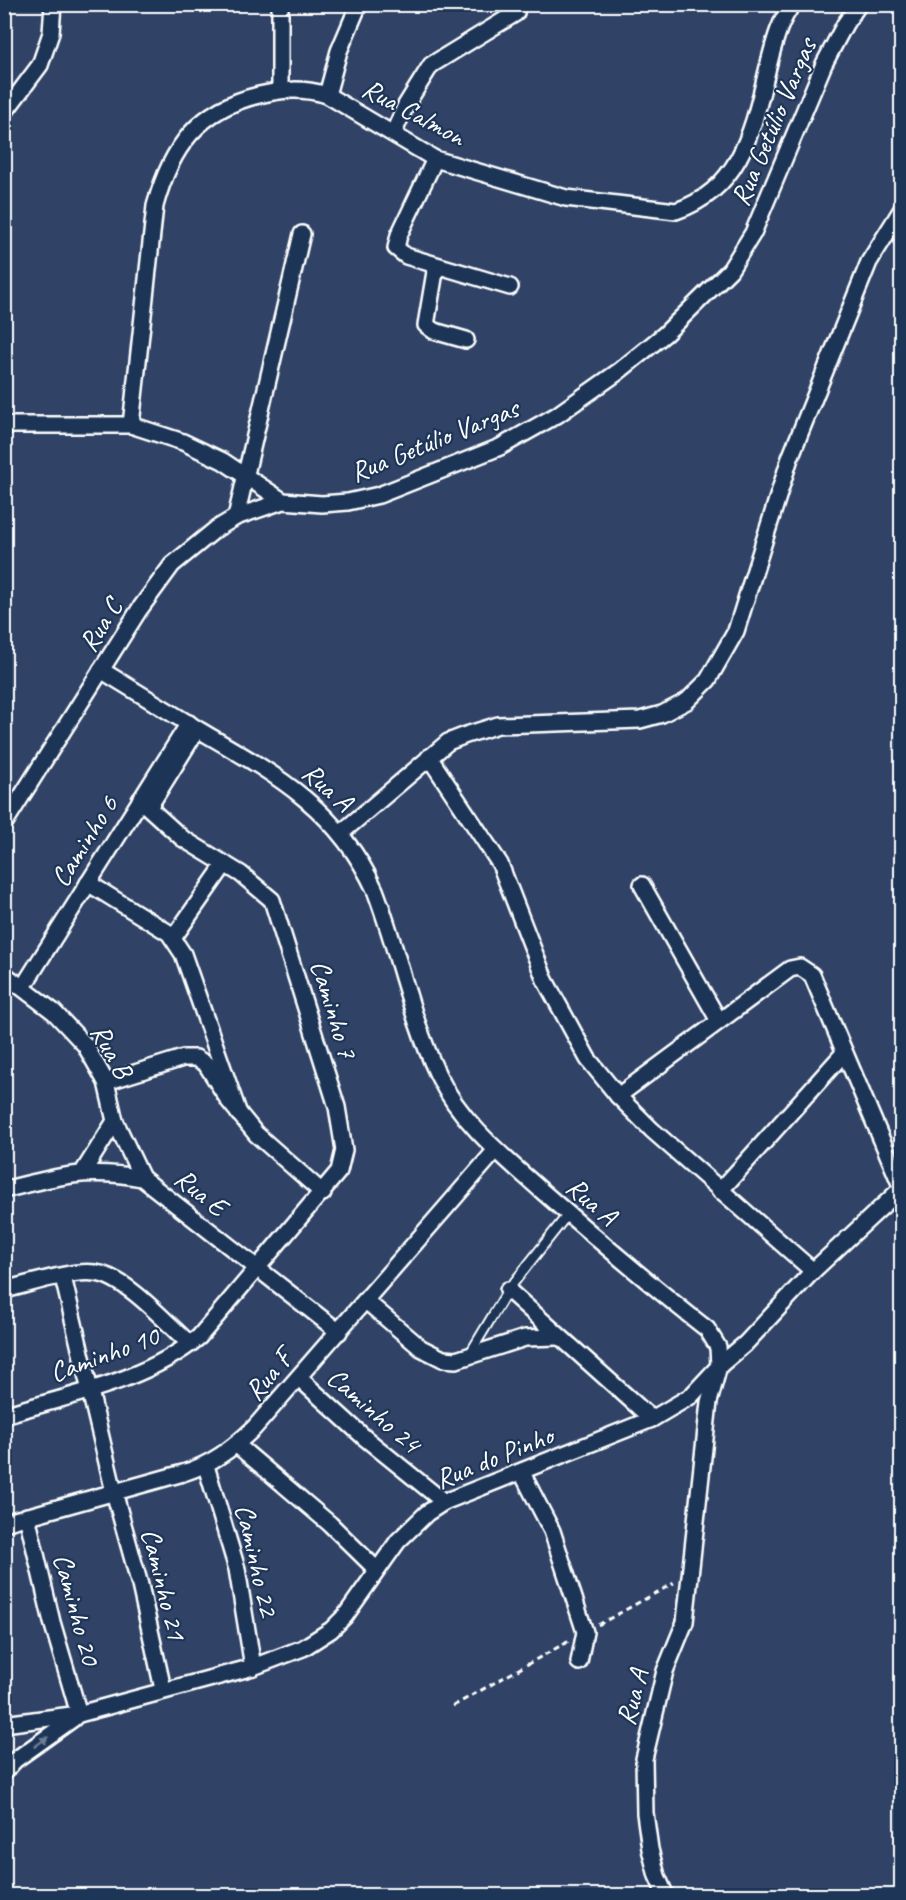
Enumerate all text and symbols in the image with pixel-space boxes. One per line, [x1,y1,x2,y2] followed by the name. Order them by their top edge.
[722,31,825,211] street label: Rua Getúlio Vargas
[356,70,473,154] street label: Rua Calmon
[345,390,525,490] street label: Rua Getúlio Vargas
[70,589,132,658] street label: Rua C
[295,755,362,820] street label: Rua A
[42,788,126,893] street label: Caminho 6
[303,956,366,1064] street label: Caminho 7
[83,1018,142,1087] street label: Rua B
[168,1160,237,1226] street label: Rua E
[559,1169,626,1234] street label: Rua A
[45,1317,166,1390] street label: Caminho 10
[237,1338,303,1407] street label: Rua F
[320,1360,430,1462] street label: Caminho 24
[430,1416,561,1496] street label: Rua do Pinho
[227,1501,287,1622] street label: Caminho 22
[133,1525,195,1645] street label: Caminho 21
[45,1550,109,1671] street label: Caminho 20
[608,1663,657,1729] street label: Rua A
[32,1736,48,1748] one-way arrow

